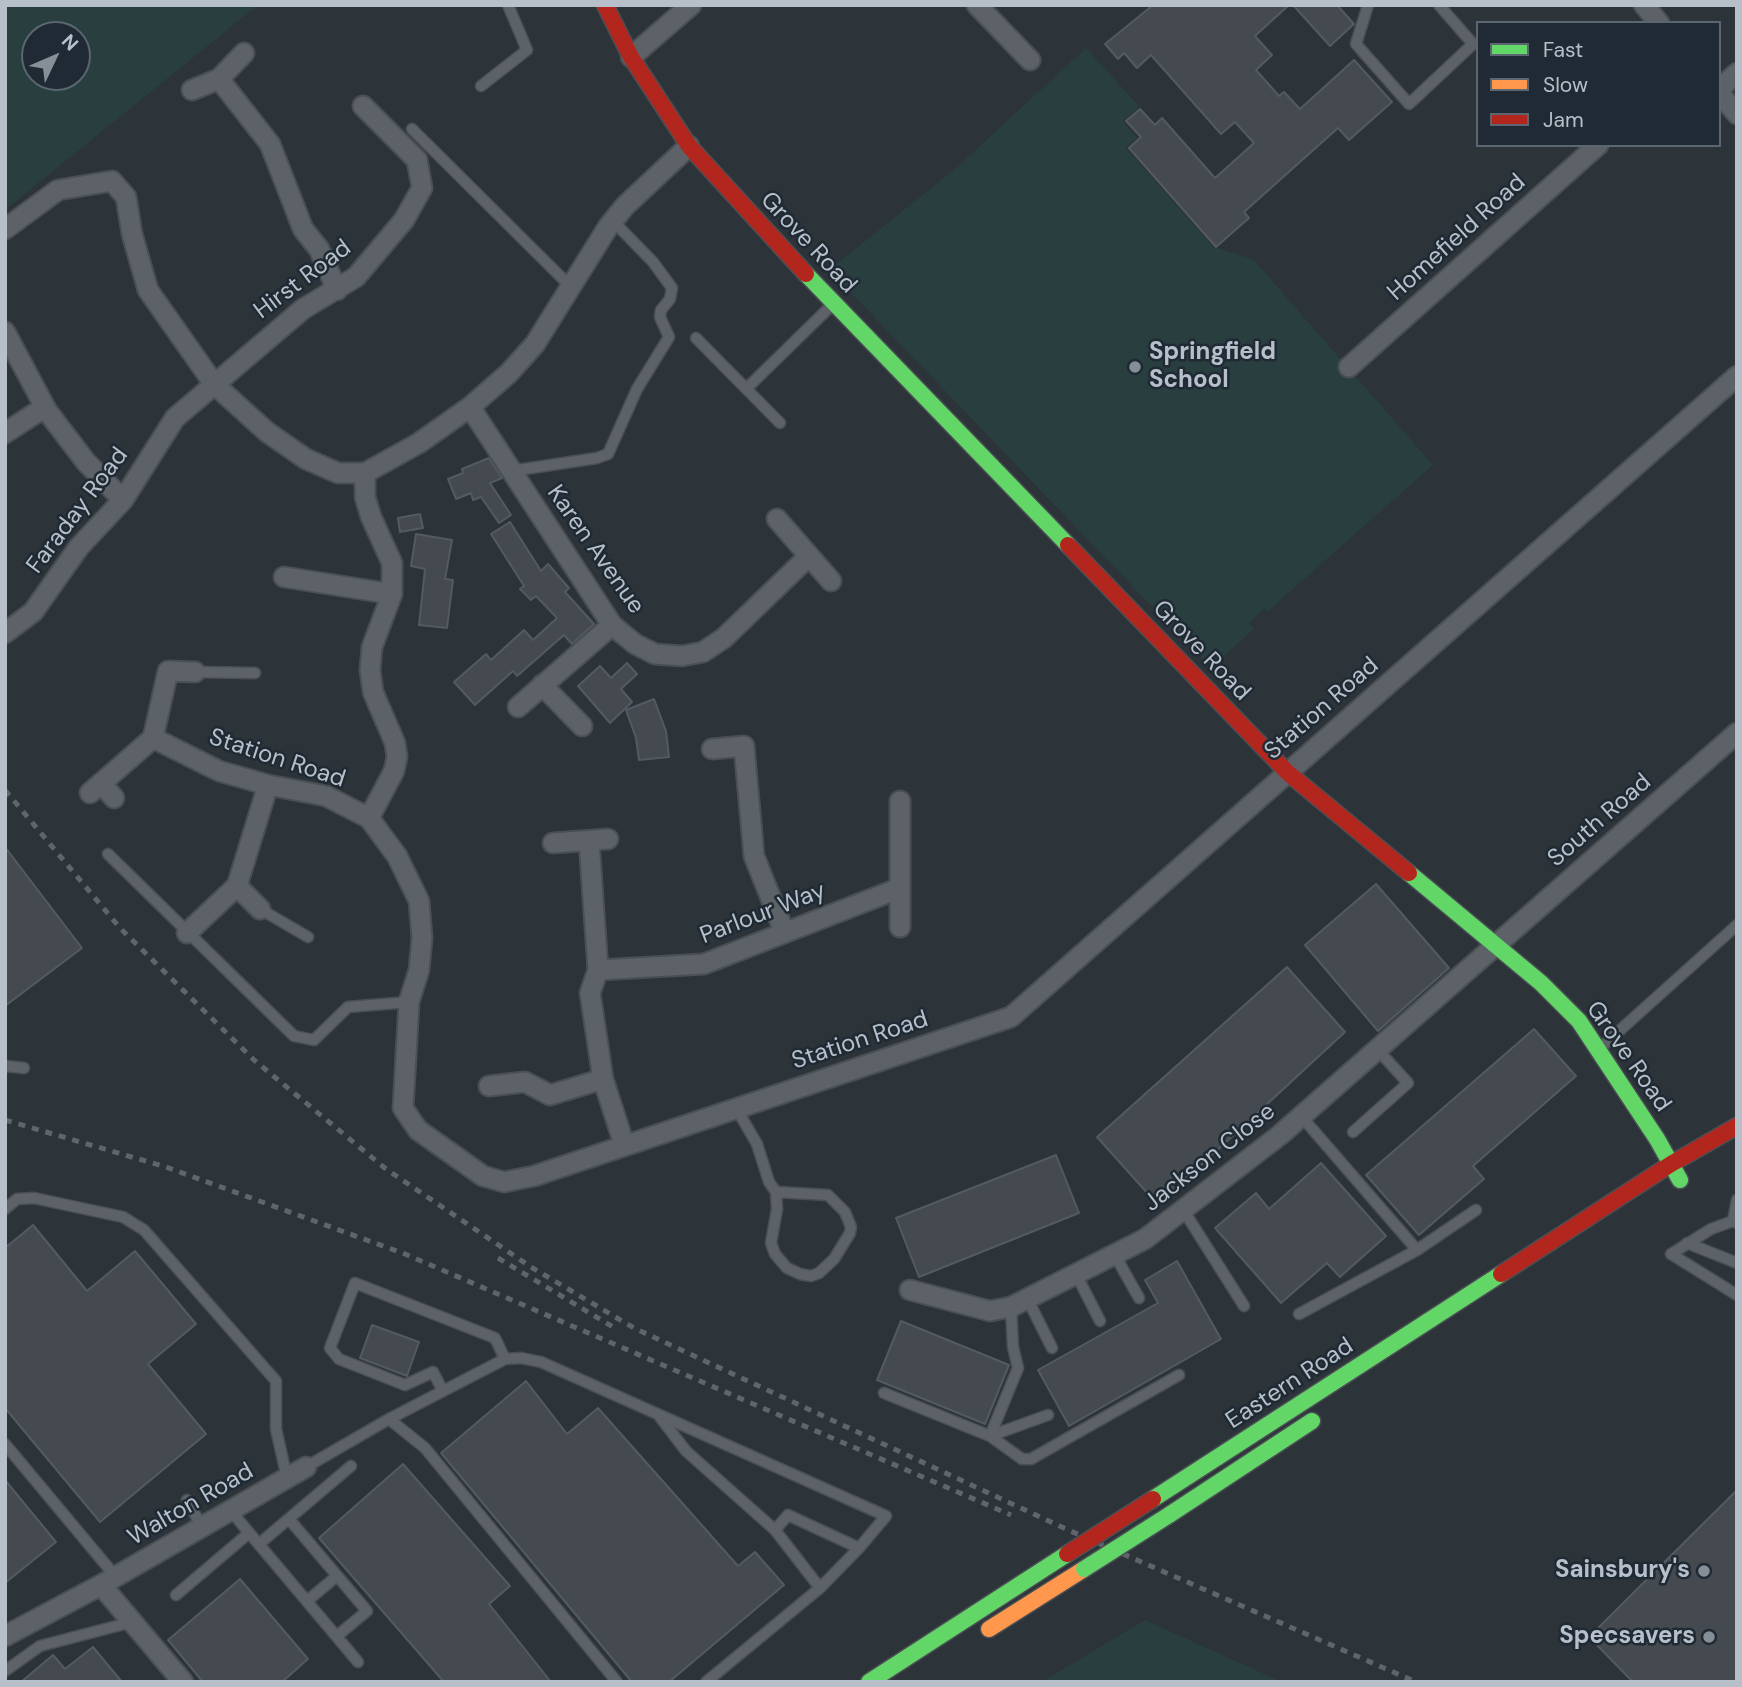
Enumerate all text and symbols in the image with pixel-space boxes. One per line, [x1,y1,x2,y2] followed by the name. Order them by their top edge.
[21,21,91,91] north arrow
[1476,21,1721,147] legend
[56,29,84,56] text: N
[1543,36,1583,64] text: Fast
[1543,71,1588,99] text: Slow
[1543,106,1584,134] text: Jam
[1382,169,1532,307] street label: Homefield Road
[754,186,862,300] street label: Grove Road
[249,234,357,326] street label: Hirst Road
[1149,339,1276,395] place label: Springfield School
[1127,359,1143,375] marker: Springfield School
[21,442,135,580] street label: Faraday Road
[540,480,650,620] street label: Karen Avenue
[1146,595,1256,707] street label: Grove Road
[1259,652,1385,766] street label: Station Road
[205,723,349,795] street label: Station Road
[1542,768,1658,874] street label: South Road
[696,877,830,951] street label: Parlour Way
[1579,996,1677,1118] street label: Grove Road
[788,1005,932,1077] street label: Station Road
[1138,1098,1282,1218] street label: Jackson Close
[1221,1332,1359,1436] street label: Eastern Road
[123,1458,259,1552] street label: Walton Road
[1555,1557,1690,1585] place label: Sainsbury's
[1696,1563,1712,1579] marker: Sainsbury's
[1559,1623,1695,1651] place label: Specsavers
[1701,1629,1717,1645] marker: Specsavers

